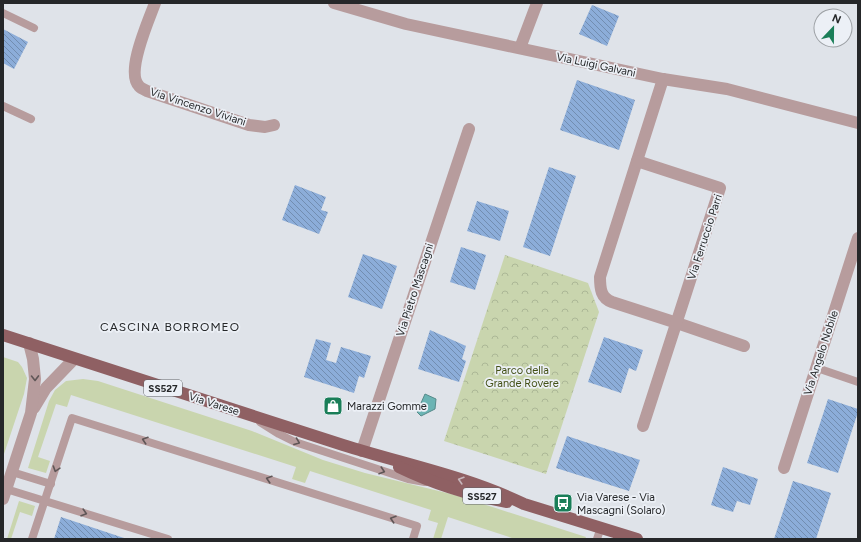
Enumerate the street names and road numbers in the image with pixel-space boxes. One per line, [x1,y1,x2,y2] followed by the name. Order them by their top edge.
[555,50,637,80] street label: Via Luigi Galvani
[148,85,248,129] street label: Via Vincenzo Viviani
[685,192,725,282] street label: Via Ferruccio Parri
[394,242,436,338] street label: Via Pietro Mascagni
[801,309,841,397] street label: Via Angelo Nobile
[144,380,182,396] road number: SS527
[187,390,241,418] street label: Via Varese
[463,488,501,504] road number: SS527

